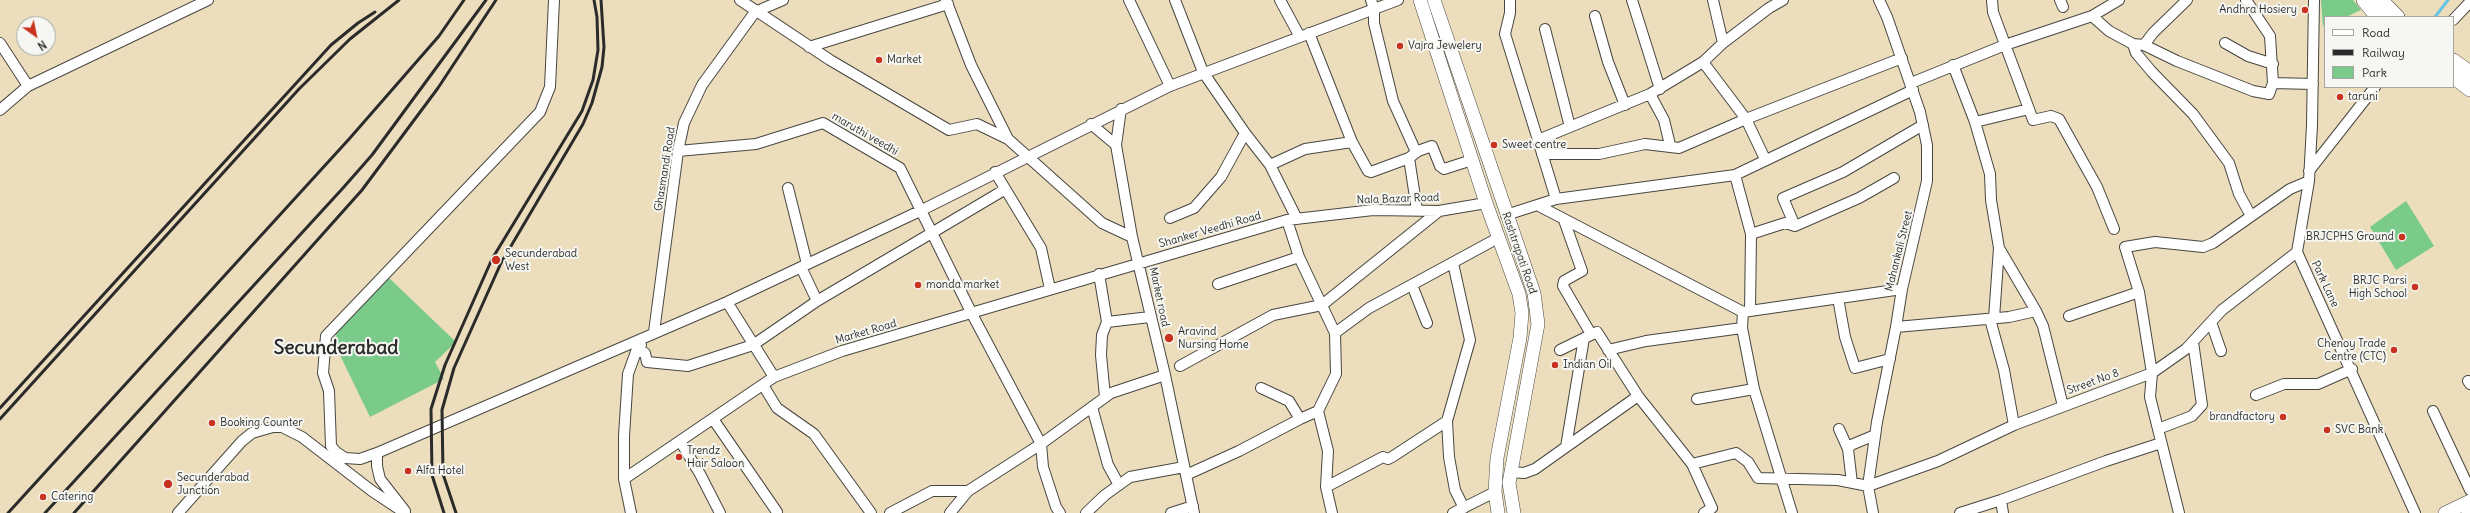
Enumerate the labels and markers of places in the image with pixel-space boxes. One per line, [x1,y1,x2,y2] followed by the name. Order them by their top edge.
[2219,3,2297,17] place label: Andhra Hosiery
[2300,5,2310,15] marker: Andhra Hosiery
[1408,39,1482,53] place label: Vajra Jewelery
[1395,41,1405,51] marker: Vajra Jewelery
[887,53,922,67] place label: Market
[874,55,884,65] marker: Market
[2348,90,2378,104] place label: taruni
[2335,92,2345,102] marker: taruni
[1502,138,1566,152] place label: Sweet centre
[1489,140,1499,150] marker: Sweet centre
[2306,230,2394,244] place label: BRJCPHS Ground
[2397,232,2407,242] marker: BRJCPHS Ground
[505,247,577,273] place label: Secunderabad West
[490,254,502,266] marker: Secunderabad West
[2349,274,2407,300] place label: BRJC Parsi High School
[926,278,999,292] place label: monda market
[913,280,923,290] marker: monda market
[2410,282,2420,292] marker: BRJC Parsi High School
[1178,325,1249,351] place label: Aravind Nursing Home
[1163,332,1175,344] marker: Aravind Nursing Home
[2317,337,2386,363] place label: Chenoy Trade Centre (CTC)
[2389,345,2399,355] marker: Chenoy Trade Centre (CTC)
[1563,358,1612,372] place label: Indian Oil
[1550,360,1560,370] marker: Indian Oil
[2210,410,2275,424] place label: brandfactory
[2278,412,2288,422] marker: brandfactory
[220,416,303,430] place label: Booking Counter
[207,418,217,428] marker: Booking Counter
[2335,423,2383,437] place label: SVC Bank
[2322,425,2332,435] marker: SVC Bank
[687,444,744,470] place label: Trendz Hair Saloon
[674,452,684,462] marker: Trendz Hair Saloon
[416,464,464,478] place label: Alfa Hotel
[403,466,413,476] marker: Alfa Hotel
[177,471,249,497] place label: Secunderabad Junction
[162,478,174,490] marker: Secunderabad Junction
[51,490,93,504] place label: Catering
[38,492,48,502] marker: Catering

